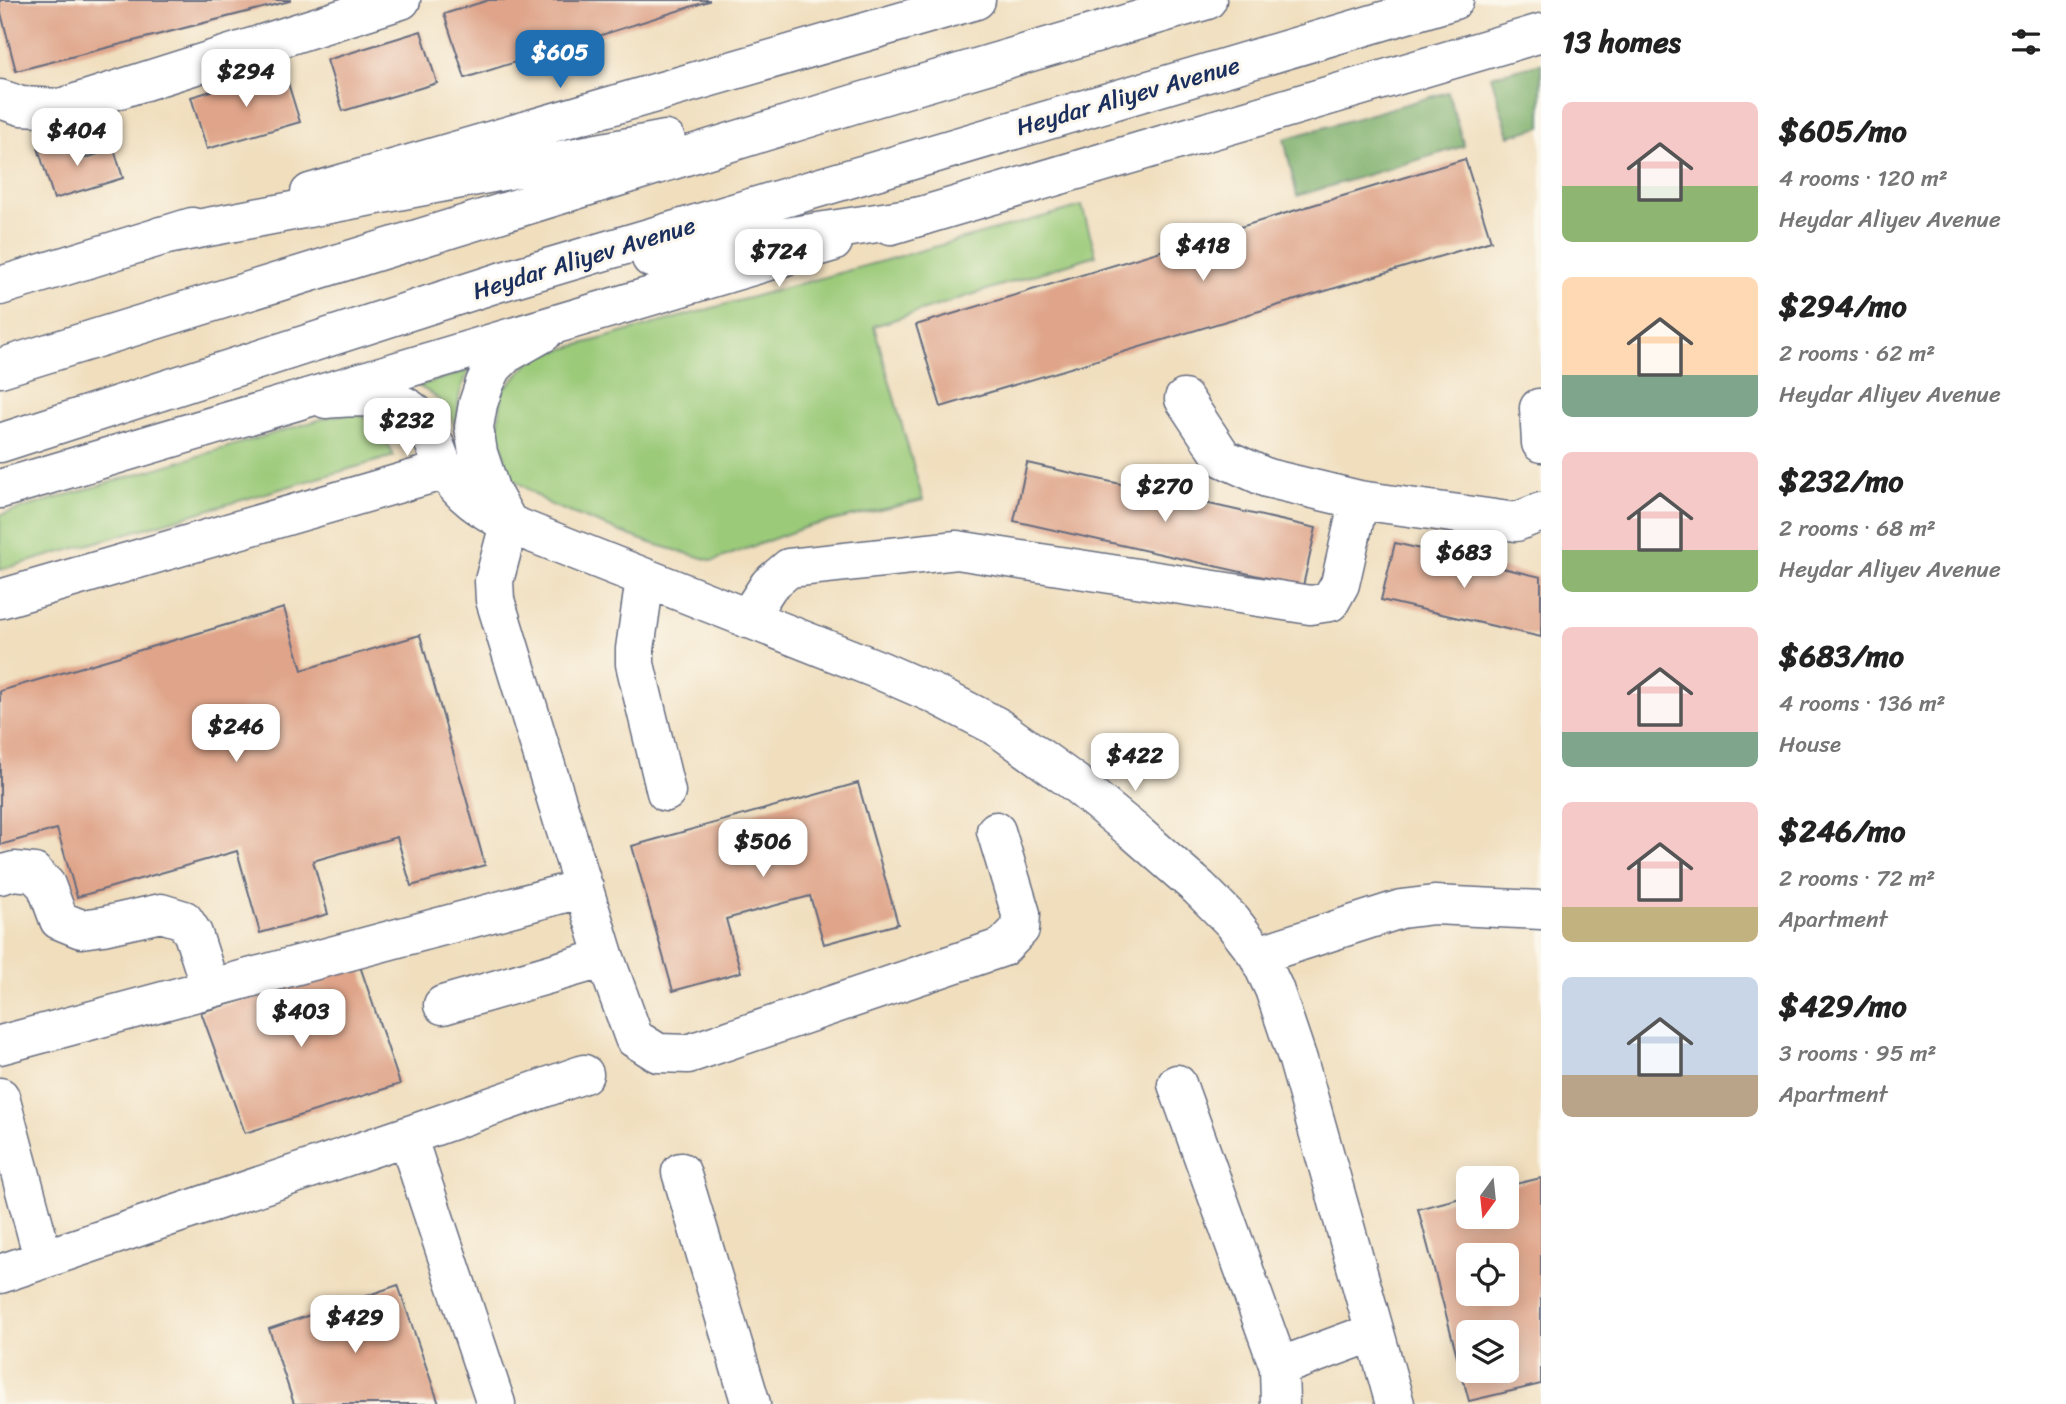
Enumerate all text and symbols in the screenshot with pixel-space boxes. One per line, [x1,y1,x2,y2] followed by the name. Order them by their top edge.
[1562,15,1681,69] text: 13 homes
[2007,23,2045,61] icon: filters
[519,31,601,90] pin: $605
[531,32,589,73] text: $605
[1011,44,1245,148] street label: Heydar Aliyev Avenue
[205,50,287,109] pin: $294
[217,51,275,92] text: $294
[1779,104,1907,158] text: $605/mo
[36,108,118,168] pin: $404
[48,110,106,151] text: $404
[1618,130,1702,214] icon: home
[1779,158,1948,199] text: 4 rooms · 120 m²
[1779,199,2001,240] text: Heydar Aliyev Avenue
[467,204,701,312] street label: Heydar Aliyev Avenue
[1162,224,1244,283] pin: $418
[1176,225,1230,266] text: $418
[738,230,820,289] pin: $724
[751,231,807,272] text: $724
[1779,279,1907,333] text: $294/mo
[1618,305,1702,389] icon: home
[1779,333,1935,374] text: 2 rooms · 62 m²
[1779,374,2001,415] text: Heydar Aliyev Avenue
[366,398,448,458] pin: $232
[380,400,434,441] text: $232
[1779,454,1903,508] text: $232/mo
[1124,464,1206,524] pin: $270
[1137,466,1193,507] text: $270
[1618,480,1702,564] icon: home
[1779,508,1936,549] text: 2 rooms · 68 m²
[1423,530,1505,590] pin: $683
[1436,532,1492,573] text: $683
[1779,549,2001,590] text: Heydar Aliyev Avenue
[1779,629,1904,683] text: $683/mo
[1618,655,1702,739] icon: home
[1779,683,1946,724] text: 4 rooms · 136 m²
[195,704,277,764] pin: $246
[208,706,264,747] text: $246
[1779,724,1841,765] text: House
[1094,734,1176,793] pin: $422
[1107,735,1163,776] text: $422
[1779,804,1905,858] text: $246/mo
[722,820,804,879] pin: $506
[734,821,792,862] text: $506
[1618,830,1702,914] icon: home
[1779,858,1935,899] text: 2 rooms · 72 m²
[1779,899,1888,940] text: Apartment
[1779,979,1907,1033] text: $429/mo
[260,990,342,1049] pin: $403
[272,991,330,1032] text: $403
[1618,1005,1702,1089] icon: home
[1779,1033,1936,1074] text: 3 rooms · 95 m²
[1779,1074,1888,1115] text: Apartment
[1456,1166,1519,1228] north arrow
[1456,1166,1519,1383] map controls
[1456,1243,1519,1306] button: locate
[314,1296,396,1355] pin: $429
[326,1297,384,1338] text: $429
[1456,1320,1519,1383] button: layers

